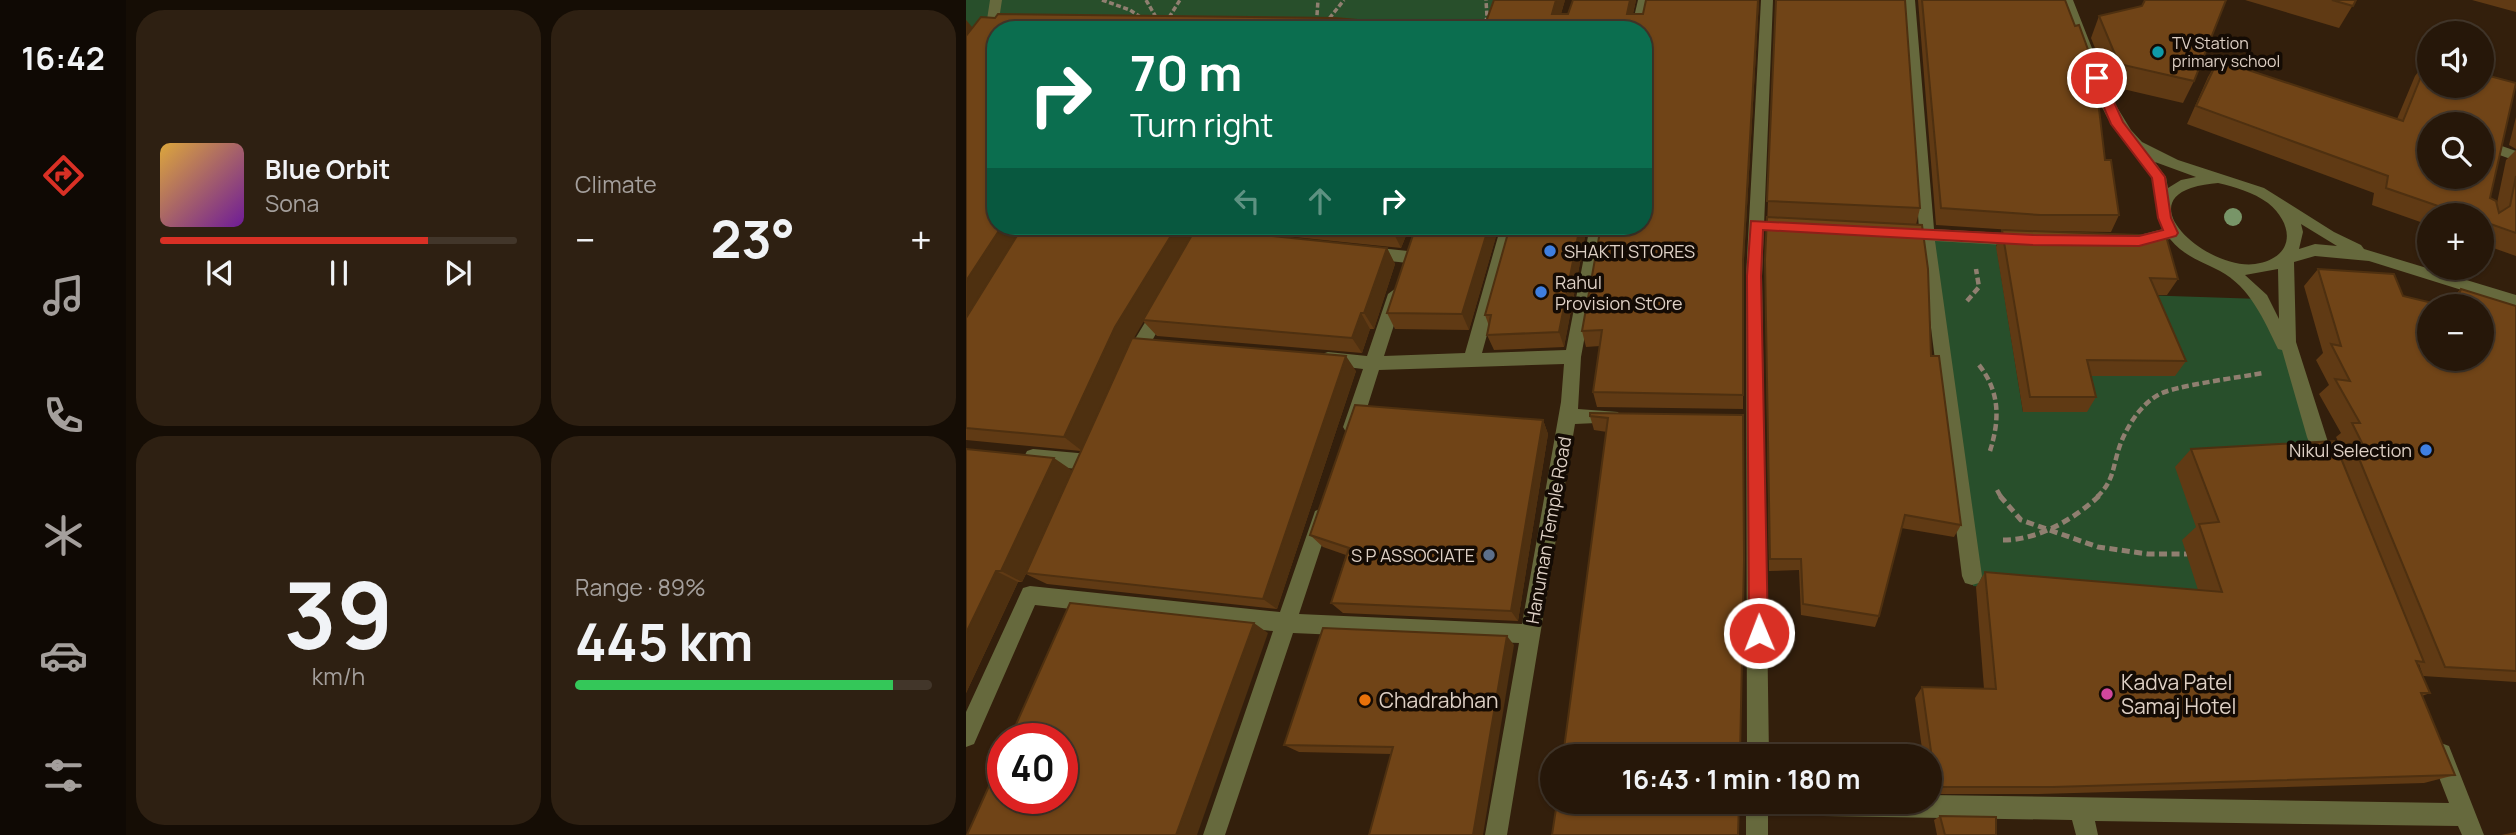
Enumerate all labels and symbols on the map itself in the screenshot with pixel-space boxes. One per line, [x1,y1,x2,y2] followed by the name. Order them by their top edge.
[2172,32,2280,72] place label: TV Station primary school
[2150,44,2166,60] marker: TV Station primary school
[2067,48,2127,108] pin
[1564,239,1695,263] place label: SHAKTI STORES
[1542,243,1558,259] marker: SHAKTI STORES
[1555,270,1683,315] place label: Rahul Provision StOre
[1533,284,1549,300] marker: Rahul Provision StOre
[1520,434,1576,626] street label: Hanuman Temple Road
[2289,438,2412,462] place label: Nikul Selection
[2418,442,2434,458] marker: Nikul Selection
[1351,543,1475,567] place label: S P ASSOCIATE
[1481,547,1497,563] marker: S P ASSOCIATE
[1722,596,1796,670] position arrow
[2121,668,2237,720] place label: Kadva Patel Samaj Hotel
[1379,686,1498,714] place label: Chadrabhan
[2099,686,2115,702] marker: Kadva Patel Samaj Hotel
[1357,692,1373,708] marker: Chadrabhan
[987,723,1078,814] speed limit sign: 40

